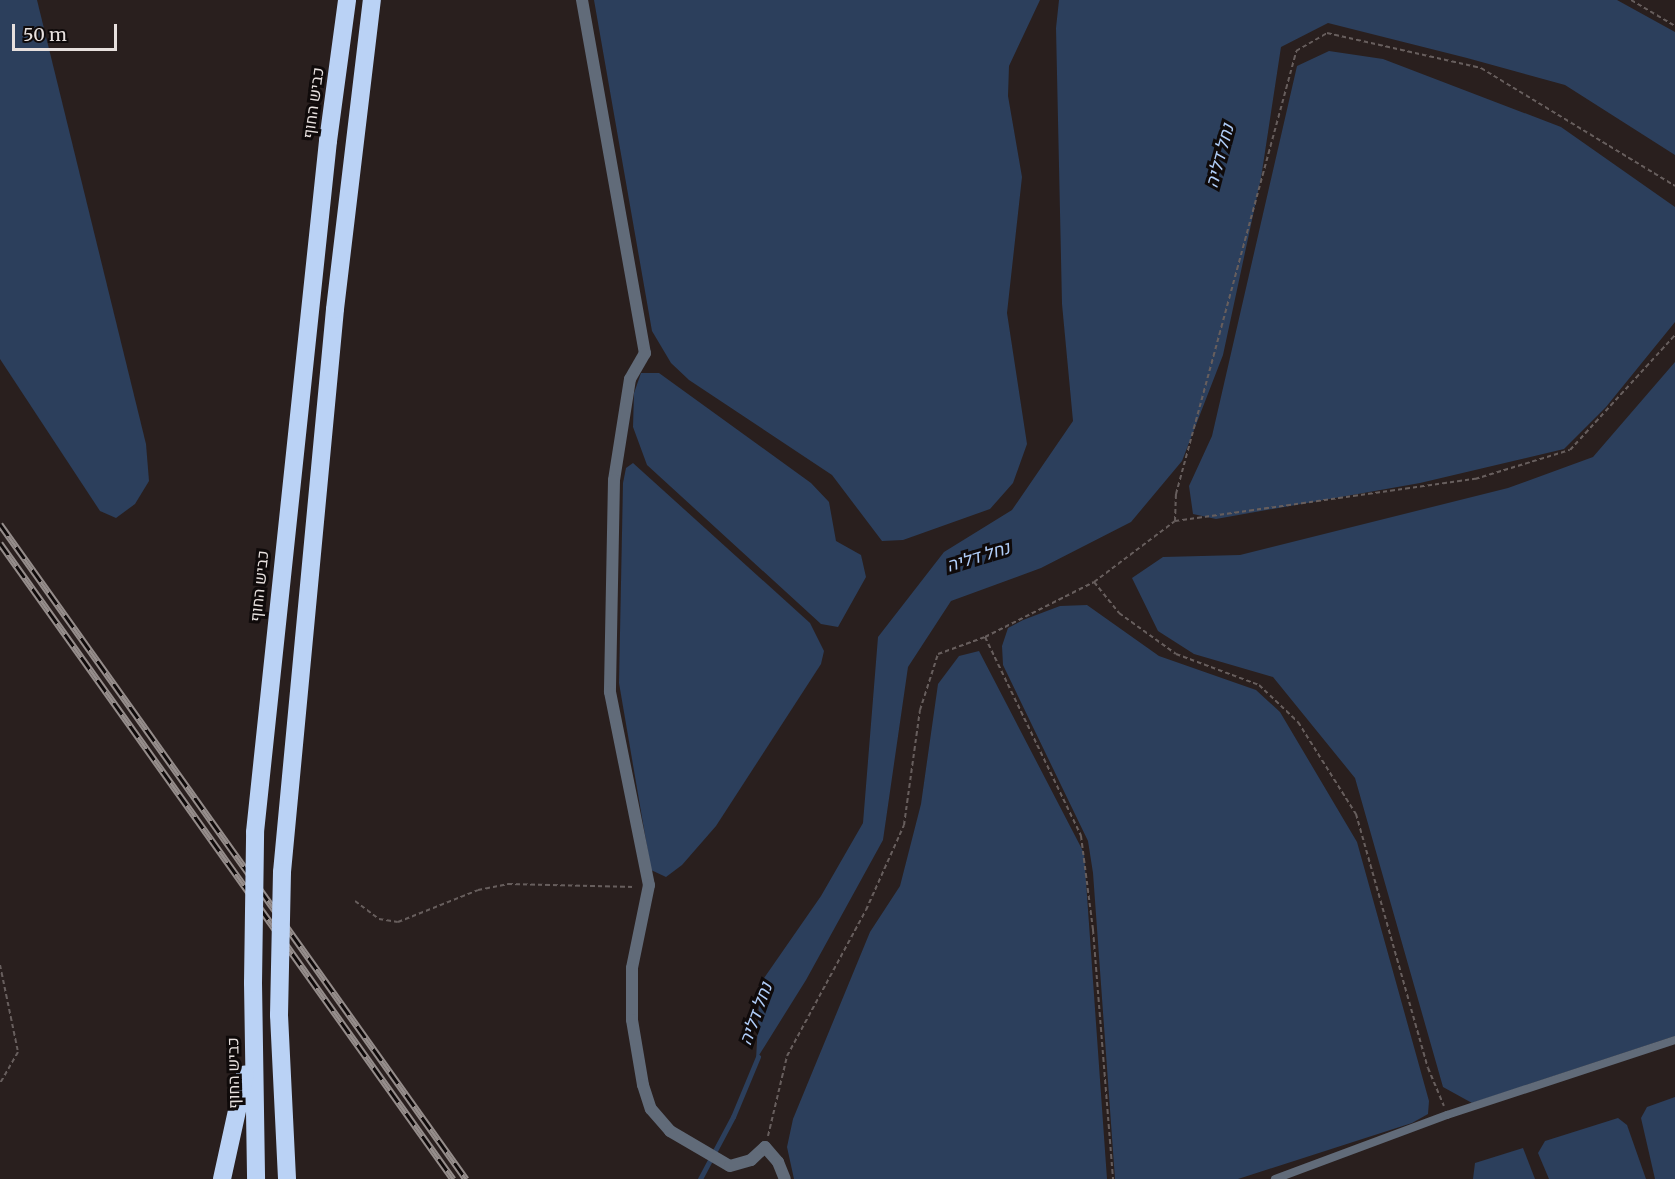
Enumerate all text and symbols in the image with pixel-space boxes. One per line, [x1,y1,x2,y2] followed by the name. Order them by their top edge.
[15,12,120,50] scale bar
[23,23,67,46] text: 50 m
[299,66,327,140] street label: כביש החוף
[1201,122,1239,190] water label: נחל דליה
[944,537,1012,577] water label: נחל דליה
[246,549,272,623] street label: כביש החוף
[735,980,777,1048] water label: נחל דליה
[223,1037,243,1109] street label: כביש החוף

